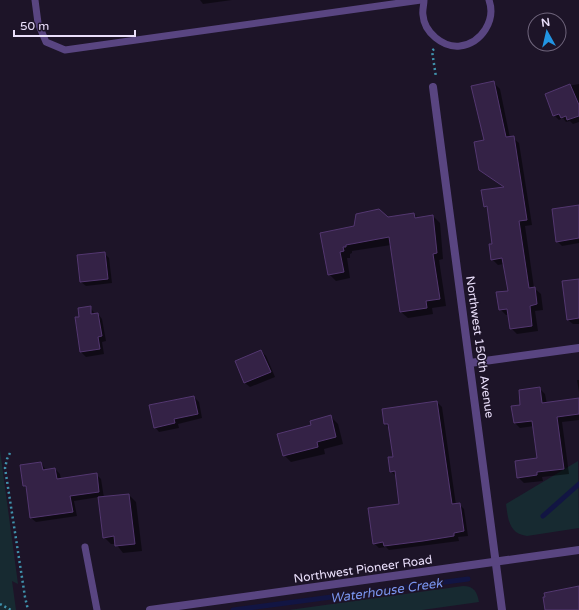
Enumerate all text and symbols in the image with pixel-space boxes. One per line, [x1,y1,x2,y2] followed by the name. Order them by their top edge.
[14,12,135,38] scale bar
[527,12,567,52] north arrow
[540,16,551,30] text: N
[20,19,49,33] text: 50 m
[463,275,497,419] street label: Northwest 150th Avenue
[293,552,433,586] street label: Northwest Pioneer Road
[329,575,444,607] water label: Waterhouse Creek

